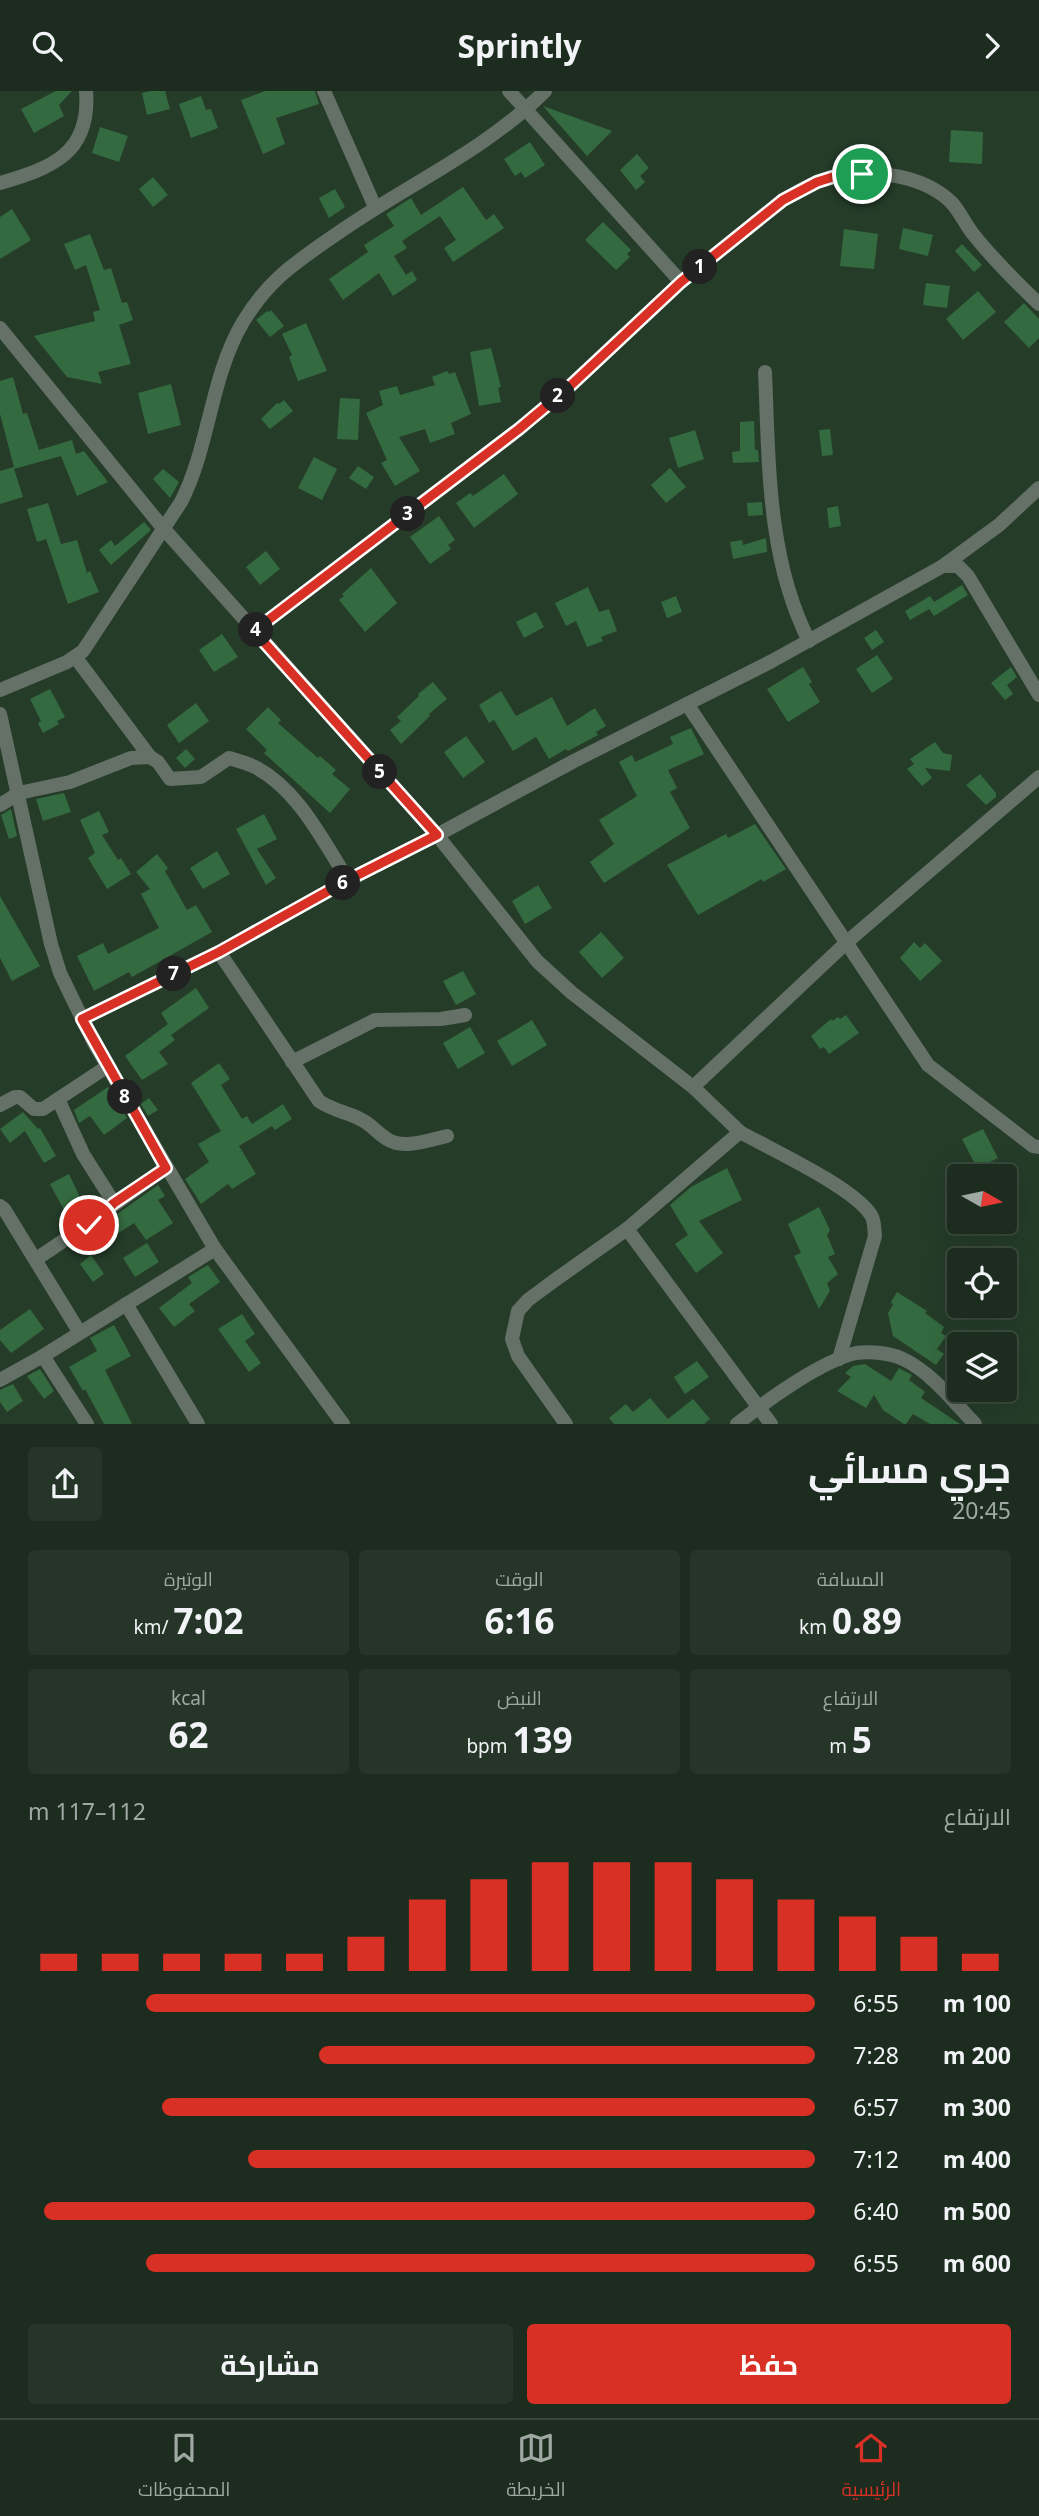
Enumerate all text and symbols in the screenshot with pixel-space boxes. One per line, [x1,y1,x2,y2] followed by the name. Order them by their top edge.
[457,24,582,67] text: Sprintly
[28,27,66,65] icon: search
[973,27,1011,65] icon: forward
[832,144,892,204] pin
[843,155,881,193] icon: arrive
[682,249,718,285] pin: 1
[694,253,705,279] text: 1
[540,379,576,413] pin: 2
[552,382,563,408] text: 2
[390,497,426,531] pin: 3
[402,500,413,526] text: 3
[238,613,274,647] pin: 4
[250,616,261,642] text: 4
[362,755,398,789] pin: 5
[374,758,385,784] text: 5
[326,865,360,901] pin: 6
[337,869,348,895] text: 6
[156,957,192,991] pin: 7
[168,960,179,986] text: 7
[108,1079,142,1115] pin: 8
[119,1083,130,1109] text: 8
[947,1164,1017,1234] north arrow
[947,1164,1017,1402] map controls
[59,1195,119,1255] pin
[70,1206,108,1244] icon: check
[947,1248,1017,1318] button: locate
[947,1332,1017,1402] button: layers
[808,1442,1011,1494] text: جري مسائي
[28,1447,102,1521] button: share
[952,1494,1011,1526] text: 20:45
[164,1566,213,1592] text: الوتيرة
[495,1566,544,1592] text: الوقت
[817,1566,884,1592] text: المسافة
[174,1597,243,1644] text: 7:02
[485,1597,554,1644] text: 6:16
[832,1597,902,1644] text: 0.89
[134,1614,174,1640] text: /km
[799,1614,832,1640] text: km
[171,1685,206,1711] text: kcal
[497,1685,542,1711] text: النبض
[823,1685,878,1711] text: الارتفاع
[168,1711,209,1758] text: 62
[513,1716,573,1763] text: 139
[852,1716,872,1763] text: 5
[466,1733,513,1759] text: bpm
[829,1733,852,1759] text: m
[28,1795,146,1827] text: 112–117 m
[944,1800,1011,1832] text: الارتفاع
[853,1987,899,2019] text: 6:55
[943,1987,1011,2019] text: 100 m
[853,2039,899,2071] text: 7:28
[943,2039,1011,2071] text: 200 m
[853,2091,899,2123] text: 6:57
[943,2091,1011,2123] text: 300 m
[853,2143,899,2175] text: 7:12
[943,2143,1011,2175] text: 400 m
[853,2195,899,2227] text: 6:40
[943,2195,1011,2227] text: 500 m
[853,2247,899,2279] text: 6:55
[943,2247,1011,2279] text: 600 m
[28,2324,513,2404] button: مشاركة
[527,2324,1011,2404] button: حفظ
[138,2429,230,2507] tab: المحفوظات
[506,2429,566,2507] tab: الخريطة
[841,2429,901,2507] tab: الرئيسية

